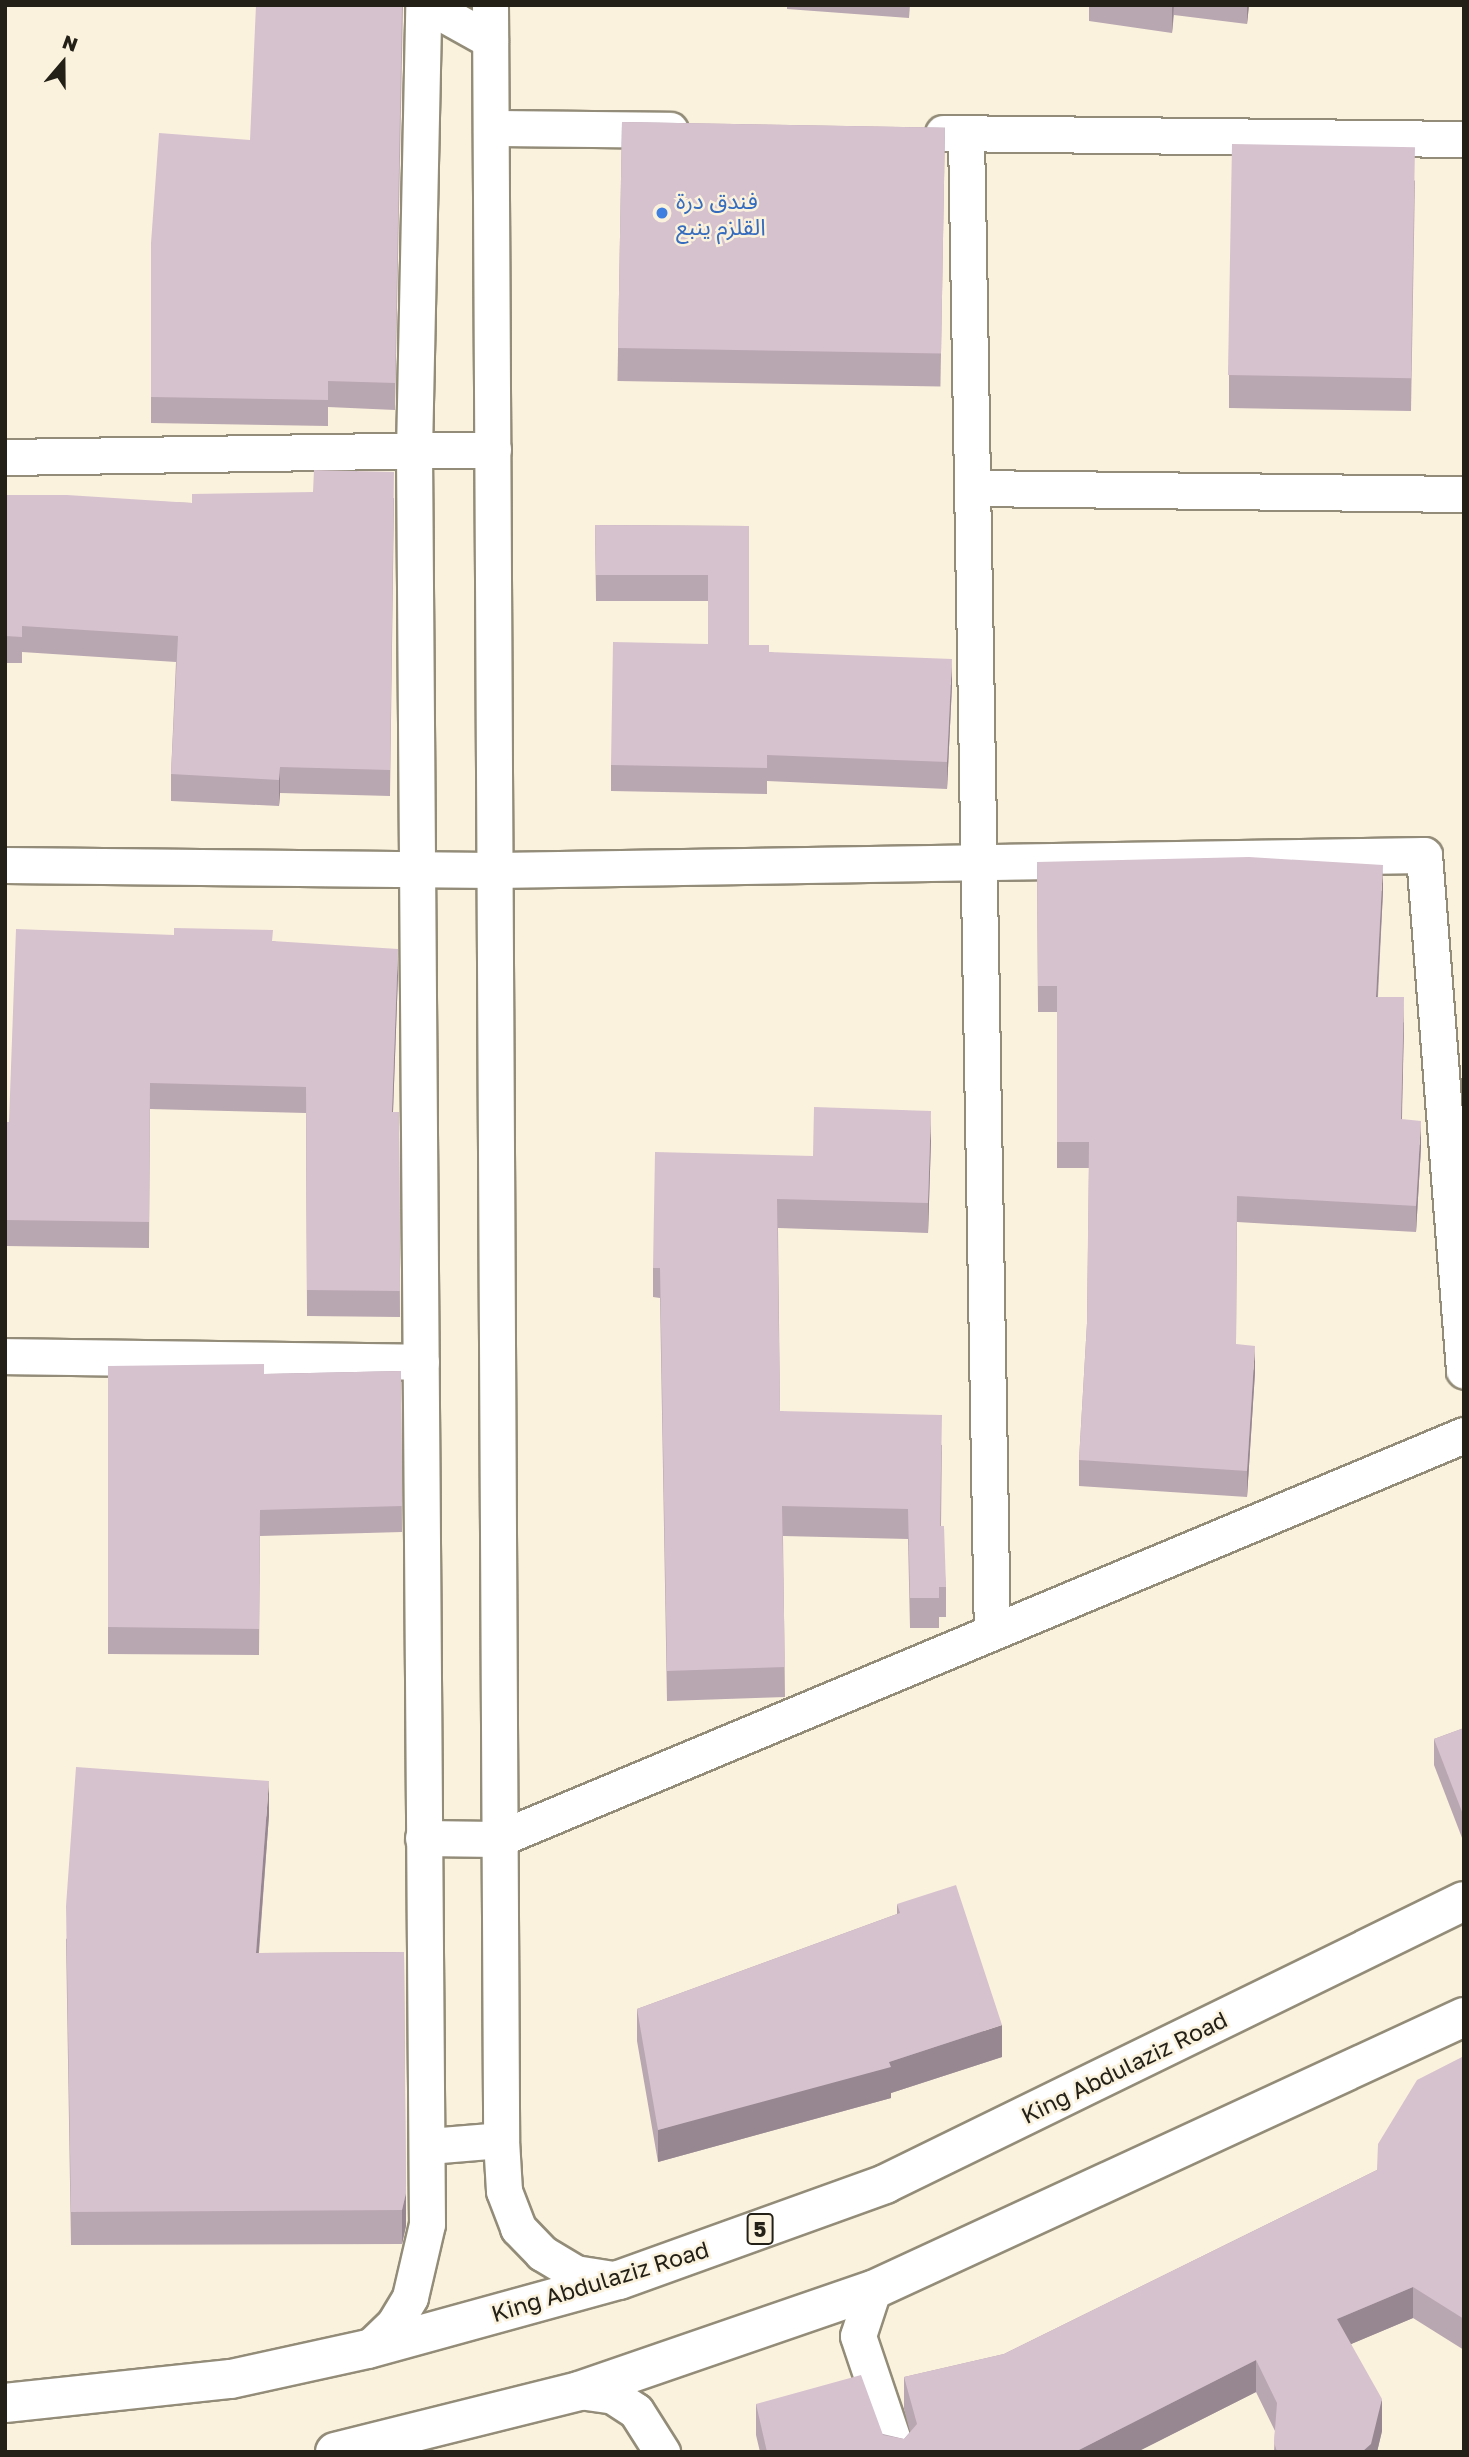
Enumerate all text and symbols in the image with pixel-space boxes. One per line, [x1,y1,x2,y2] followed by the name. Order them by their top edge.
[28,28,98,98] north arrow
[60,30,81,56] text: N
[676,186,766,240] place label: فندق درة القلزم ينبع
[654,205,670,221] marker: فندق درة القلزم ينبع
[1016,2005,1232,2129] street label: King Abdulaziz Road
[746,2212,774,2246] road number: 5
[488,2235,712,2327] street label: King Abdulaziz Road

